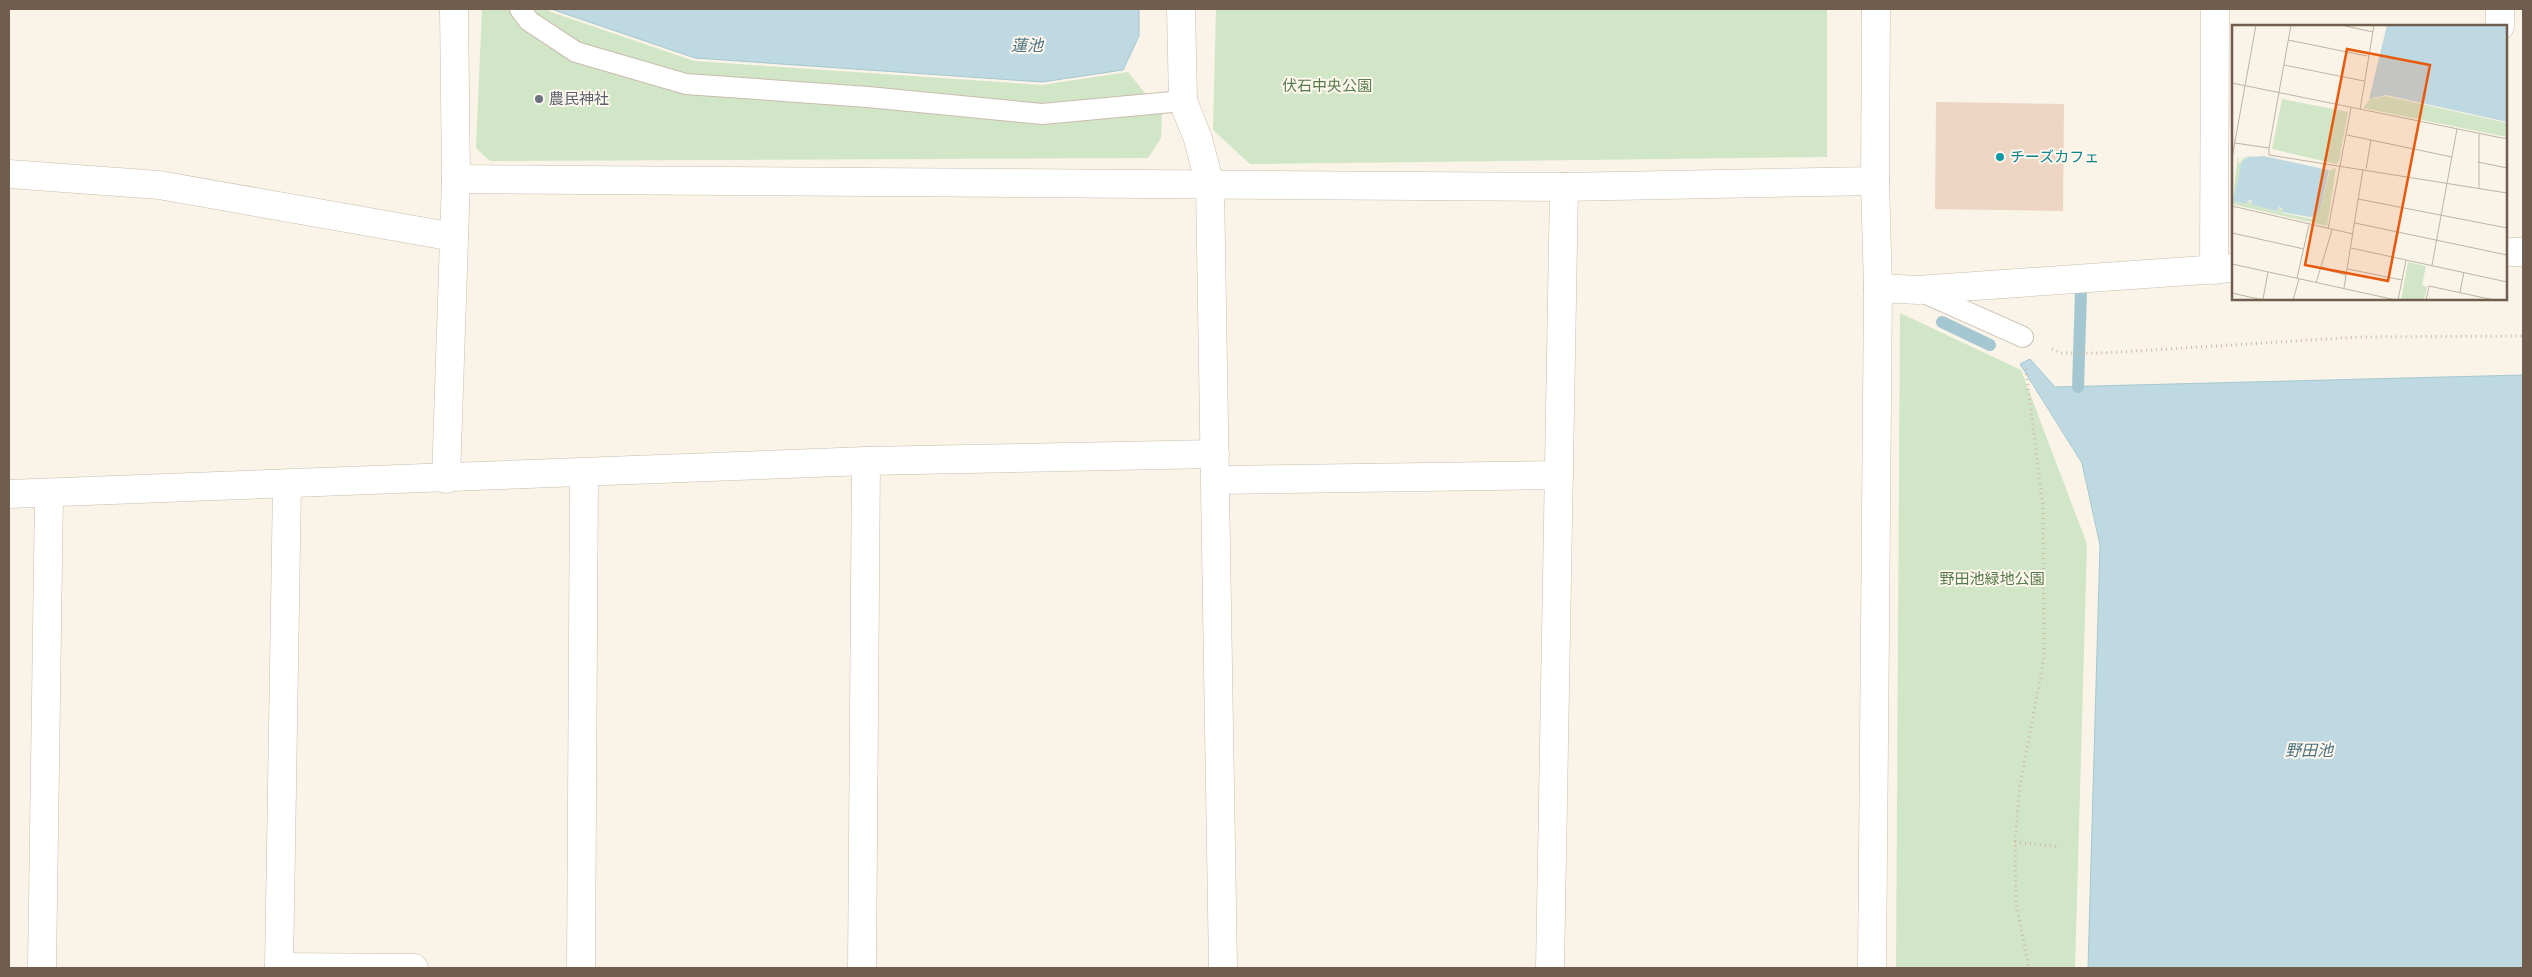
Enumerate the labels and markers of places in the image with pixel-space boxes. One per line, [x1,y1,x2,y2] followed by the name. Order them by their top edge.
[549,89,609,108] place label: 農民神社
[533,93,545,105] marker: 農民神社
[2010,147,2099,166] place label: チーズカフェ
[1994,151,2006,163] marker: チーズカフェ

